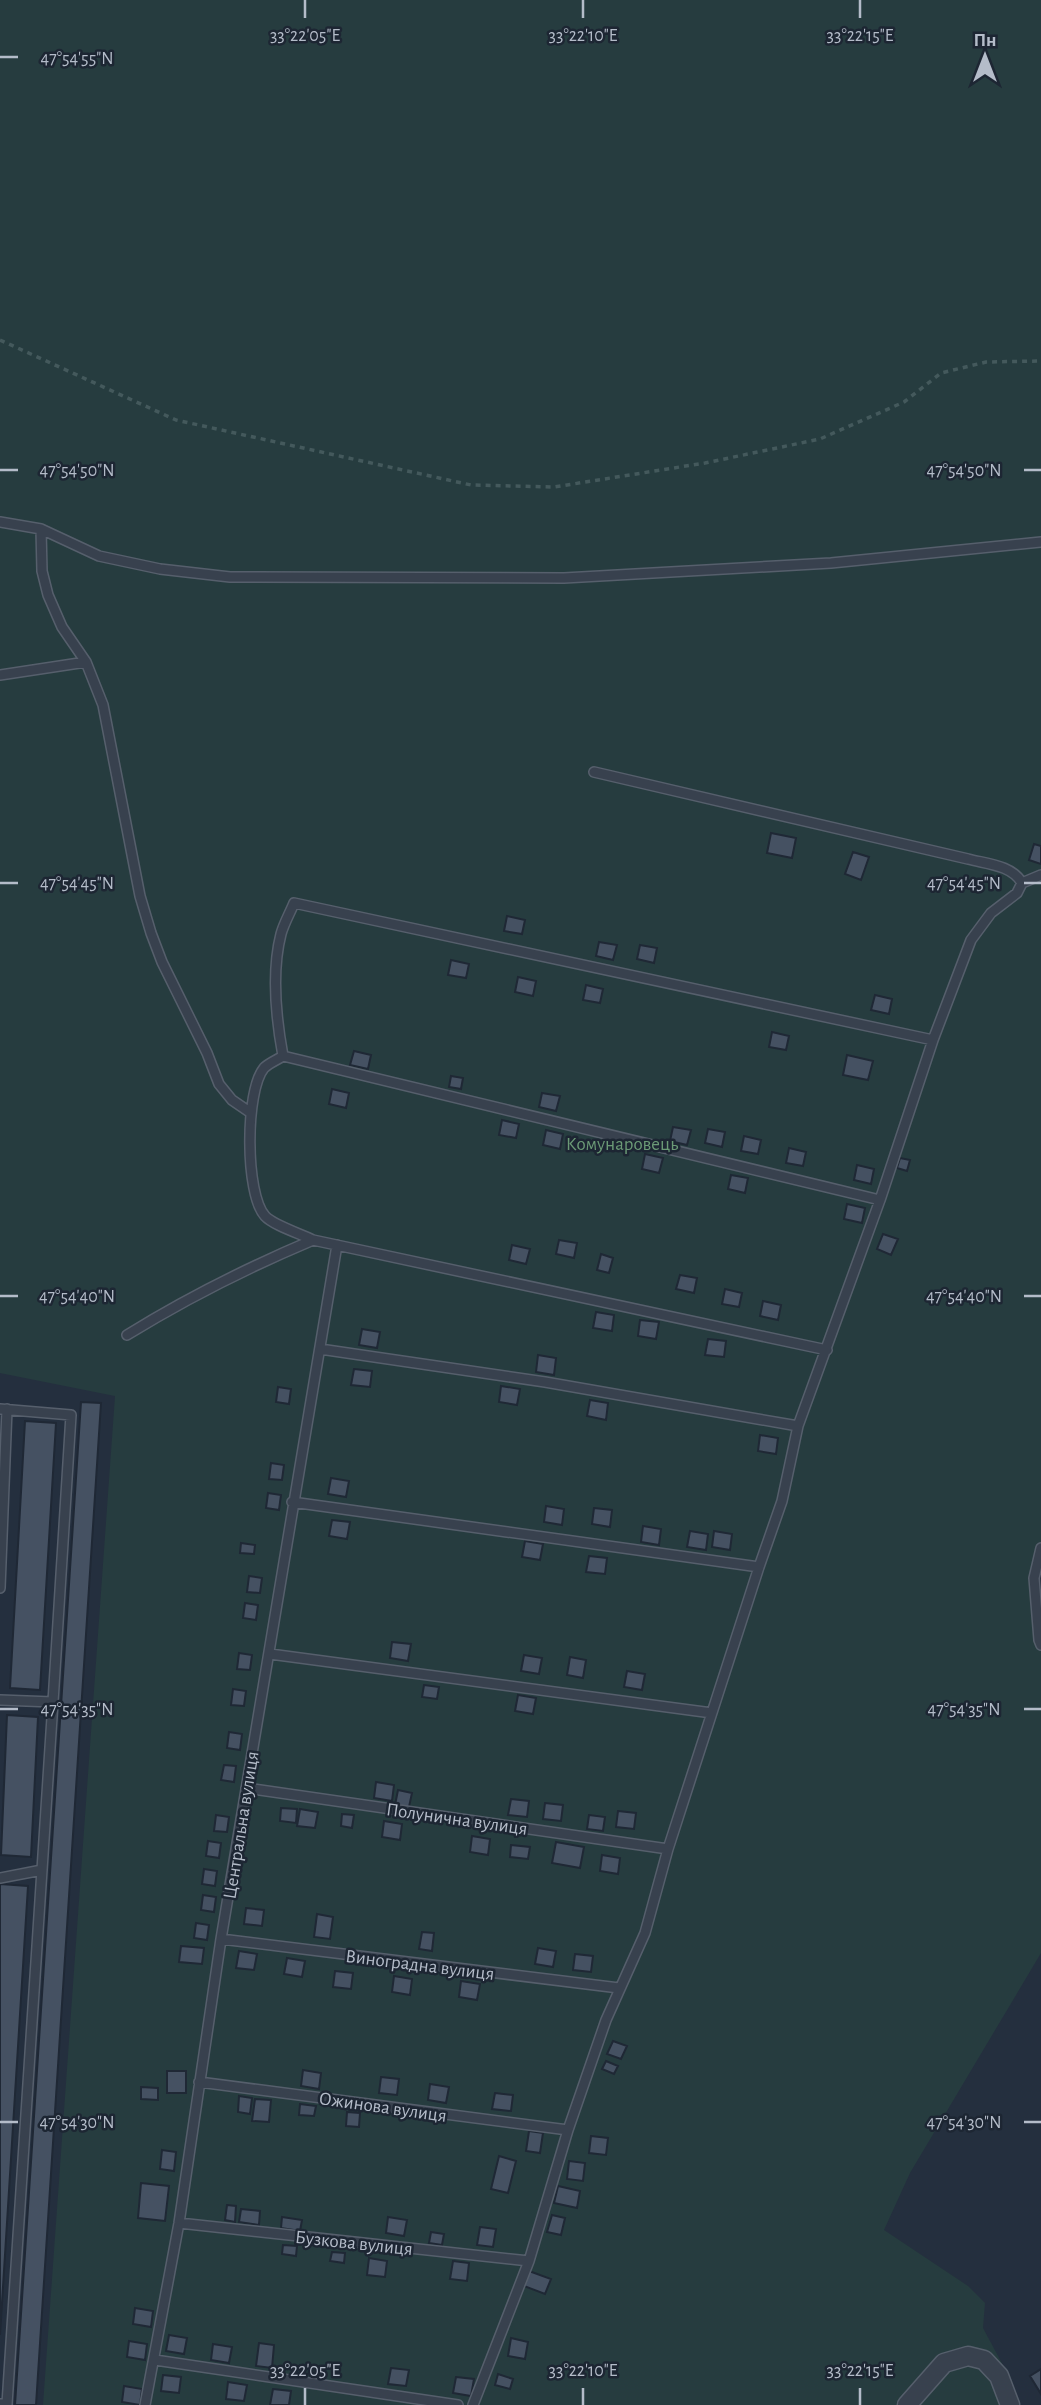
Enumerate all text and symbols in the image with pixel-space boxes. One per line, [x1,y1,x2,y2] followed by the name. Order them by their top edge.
[950,21,1020,91] north arrow
[270,27,340,45] text: 33°22'05"E
[549,27,618,45] text: 33°22'10"E
[827,27,894,45] text: 33°22'15"E
[973,31,997,50] text: Пн
[41,50,114,68] text: 47°54'55"N
[40,462,114,480] text: 47°54'50"N
[927,462,1001,480] text: 47°54'50"N
[40,875,114,893] text: 47°54'45"N
[927,875,1001,893] text: 47°54'45"N
[566,1135,678,1154] park label: Комунаровець
[39,1288,115,1306] text: 47°54'40"N
[926,1288,1002,1306] text: 47°54'40"N
[41,1701,113,1719] text: 47°54'35"N
[928,1701,1000,1719] text: 47°54'35"N
[220,1750,263,1901] street label: Центральна вулиця
[385,1800,529,1839] street label: Полунична вулиця
[344,1947,495,1984] street label: Виноградна вулиця
[318,2089,448,2126] street label: Ожинова вулиця
[40,2114,114,2132] text: 47°54'30"N
[927,2114,1001,2132] text: 47°54'30"N
[294,2228,414,2259] street label: Бузкова вулиця
[270,2362,340,2380] text: 33°22'05"E
[549,2362,618,2380] text: 33°22'10"E
[827,2362,894,2380] text: 33°22'15"E

